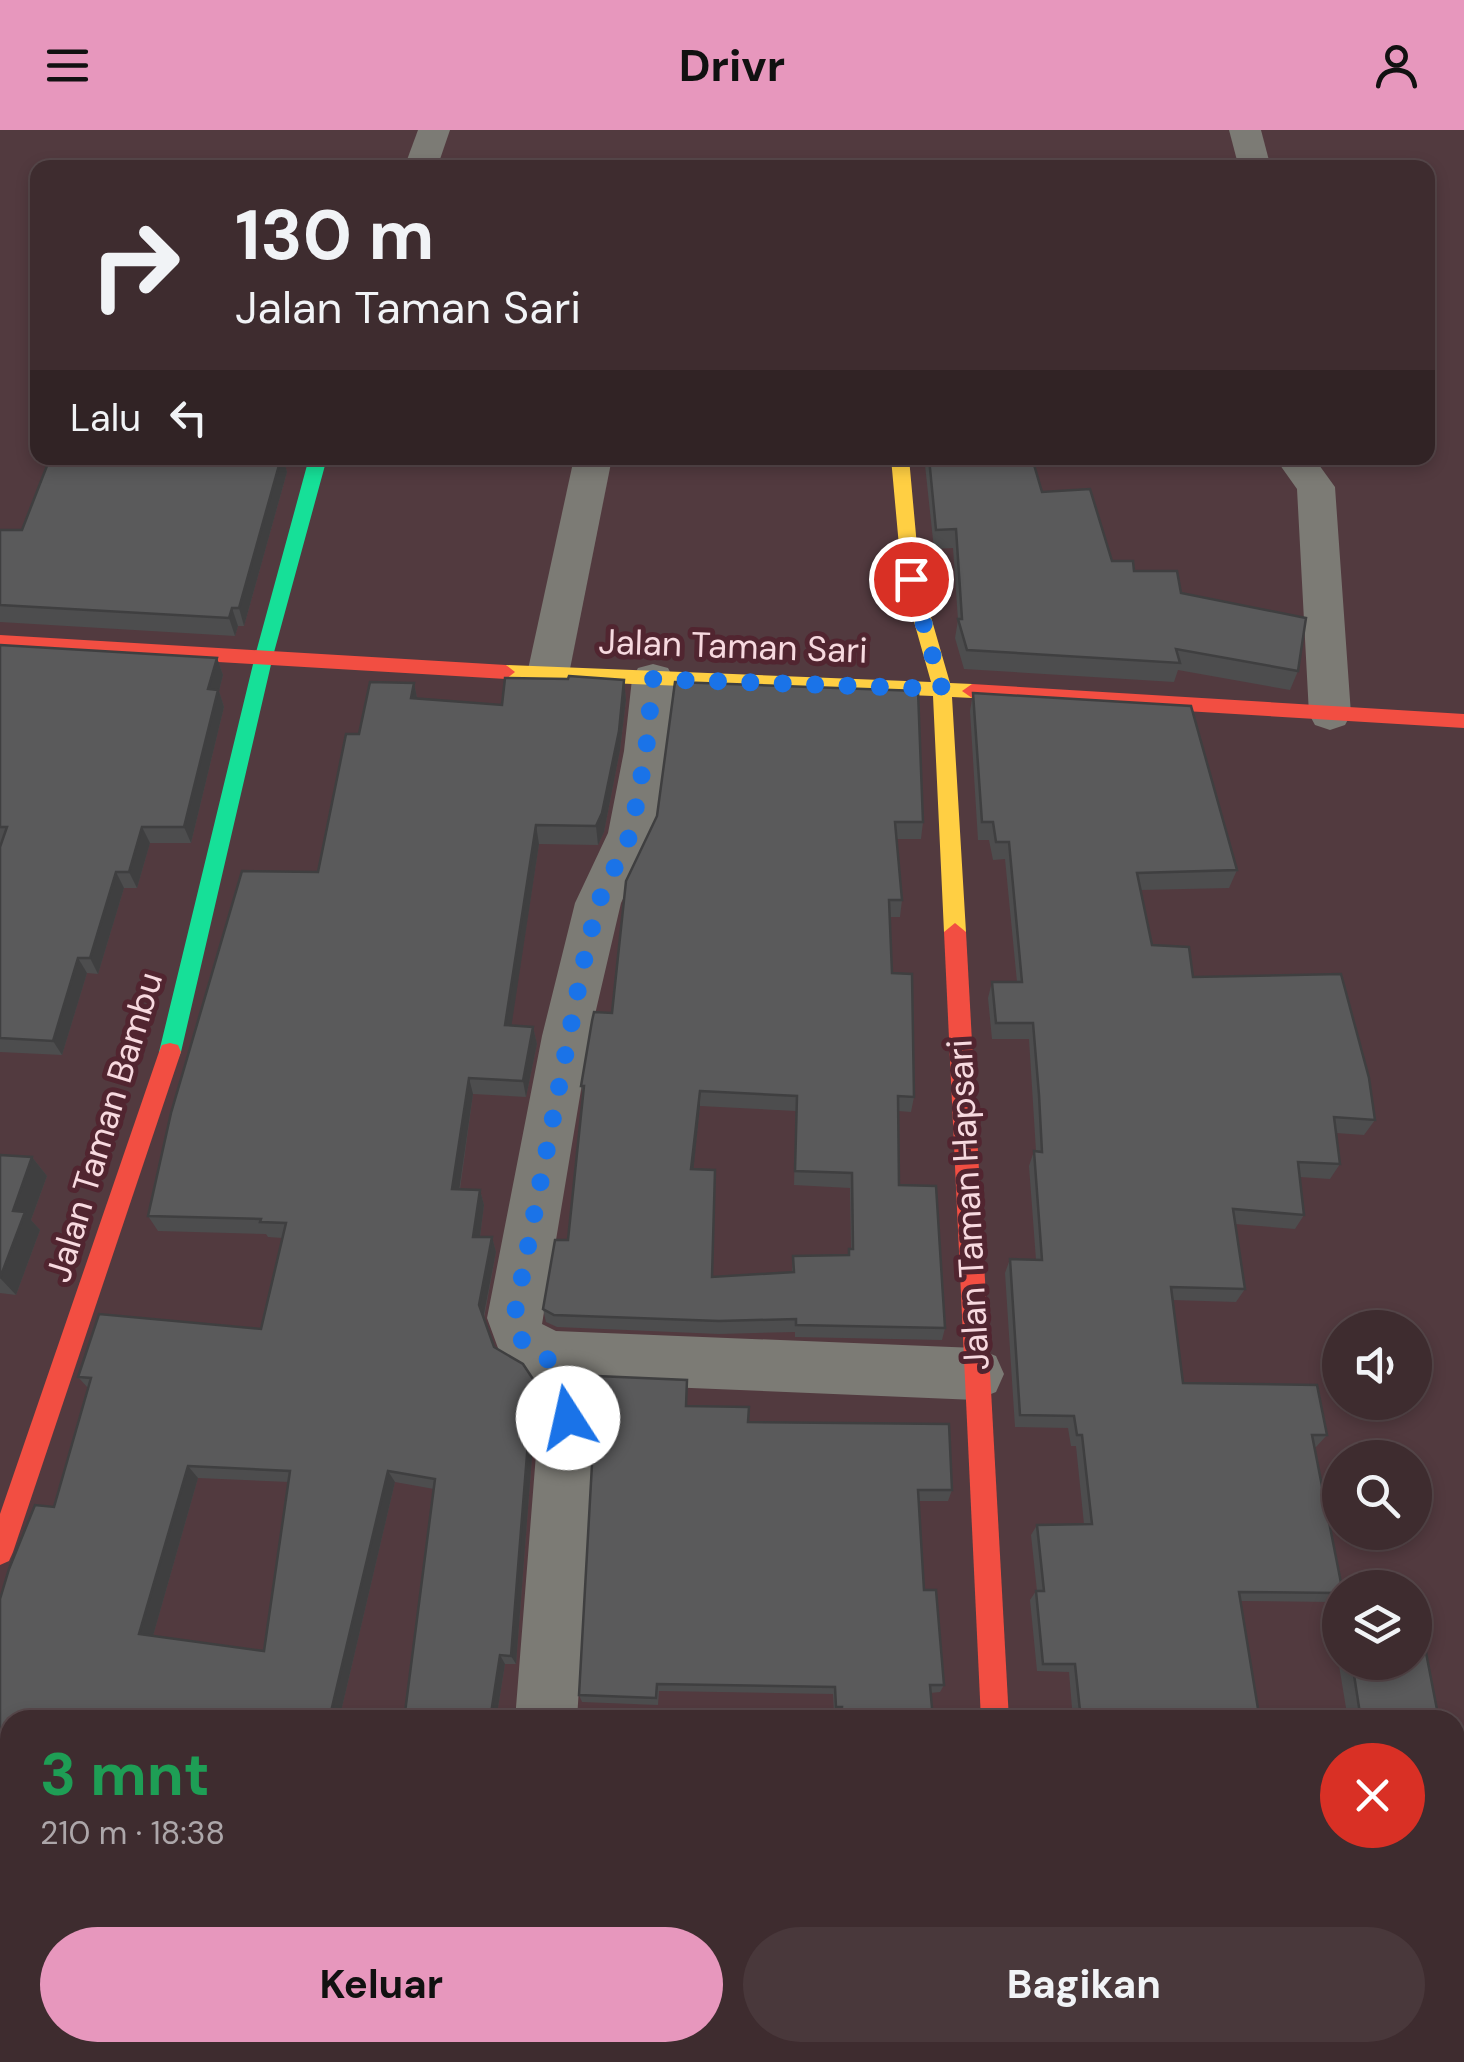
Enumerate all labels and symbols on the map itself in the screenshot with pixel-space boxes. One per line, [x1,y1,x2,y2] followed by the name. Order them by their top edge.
[869,537,954,622] pin
[598,618,868,674] street label: Jalan Taman Sari
[35,966,173,1288] street label: Jalan Taman Bambu
[936,1038,1000,1372] street label: Jalan Taman Hapsari
[516,1366,620,1470] position arrow

